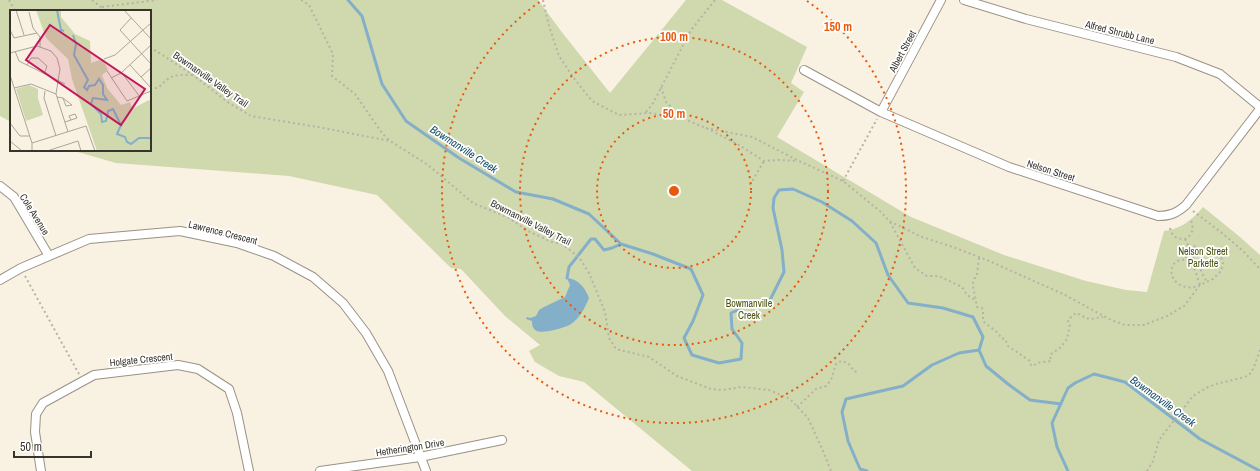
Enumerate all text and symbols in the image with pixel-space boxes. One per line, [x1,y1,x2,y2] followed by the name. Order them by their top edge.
[10,10,151,151] inset map
[1083,17,1156,47] street label: Alfred Shrubb Lane
[824,19,852,35] text: 150 m
[886,27,919,75] street label: Albert Street
[660,29,688,45] text: 100 m
[171,49,251,110] street label: Bowmanville Valley Trail
[663,106,685,122] text: 50 m
[428,122,501,176] water label: Bowmanville Creek
[1025,157,1077,185] street label: Nelson Street
[667,184,681,198] centre of rings
[17,191,53,238] street label: Cole Avenue
[488,197,573,248] street label: Bowmanville Valley Trail
[187,218,259,248] street label: Lawrence Crescent
[1178,245,1229,270] park label: Nelson Street Parkette
[726,297,773,322] park label: Bowmanville Creek
[109,350,174,369] street label: Holgate Crescent
[1127,373,1199,430] water label: Bowmanville Creek
[14,433,91,459] scale bar
[375,436,446,459] street label: Hetherington Drive
[20,439,42,455] text: 50 m

